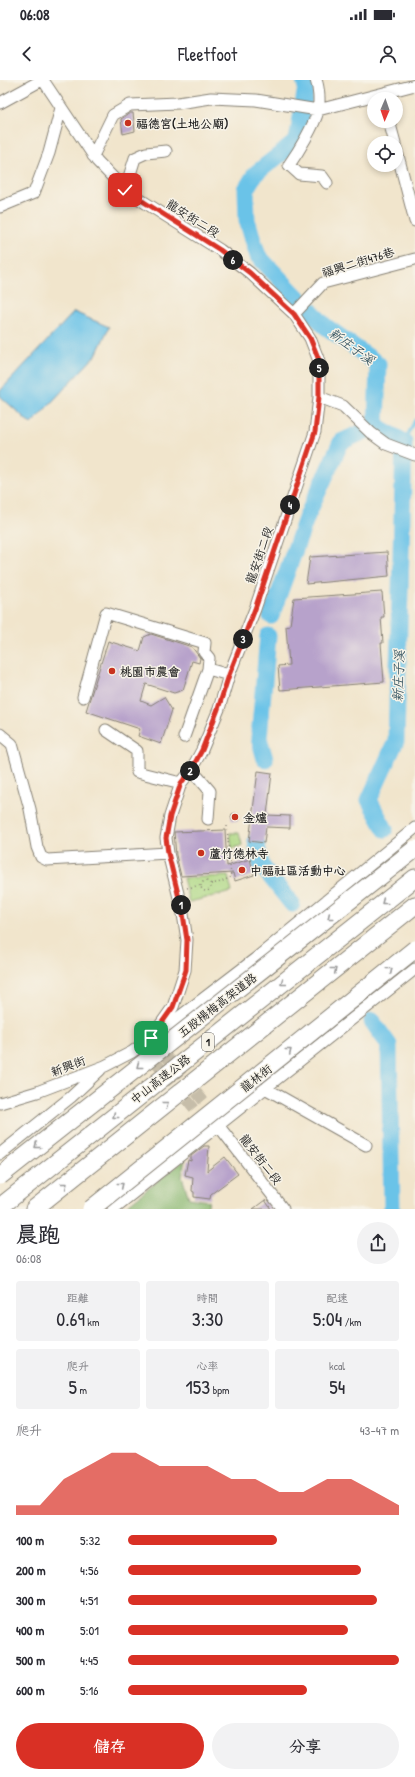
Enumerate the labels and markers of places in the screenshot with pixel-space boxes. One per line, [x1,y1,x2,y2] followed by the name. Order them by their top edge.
[136,115,228,132] place label: 福德宮(土地公廟)
[123,118,133,128] marker: 福德宮(土地公廟)
[108,173,142,207] pin
[223,250,243,270] pin: 6
[309,358,329,378] pin: 5
[280,495,300,515] pin: 4
[233,629,253,649] pin: 3
[120,663,180,680] place label: 桃園市農會
[107,666,117,676] marker: 桃園市農會
[180,761,200,781] pin: 2
[243,809,268,826] place label: 金爐
[230,812,240,822] marker: 金爐
[209,845,269,862] place label: 蘆竹德林寺
[196,848,206,858] marker: 蘆竹德林寺
[250,862,346,879] place label: 中福社區活動中心
[237,865,247,875] marker: 中福社區活動中心
[171,895,191,915] pin: 1
[134,1021,168,1055] pin

